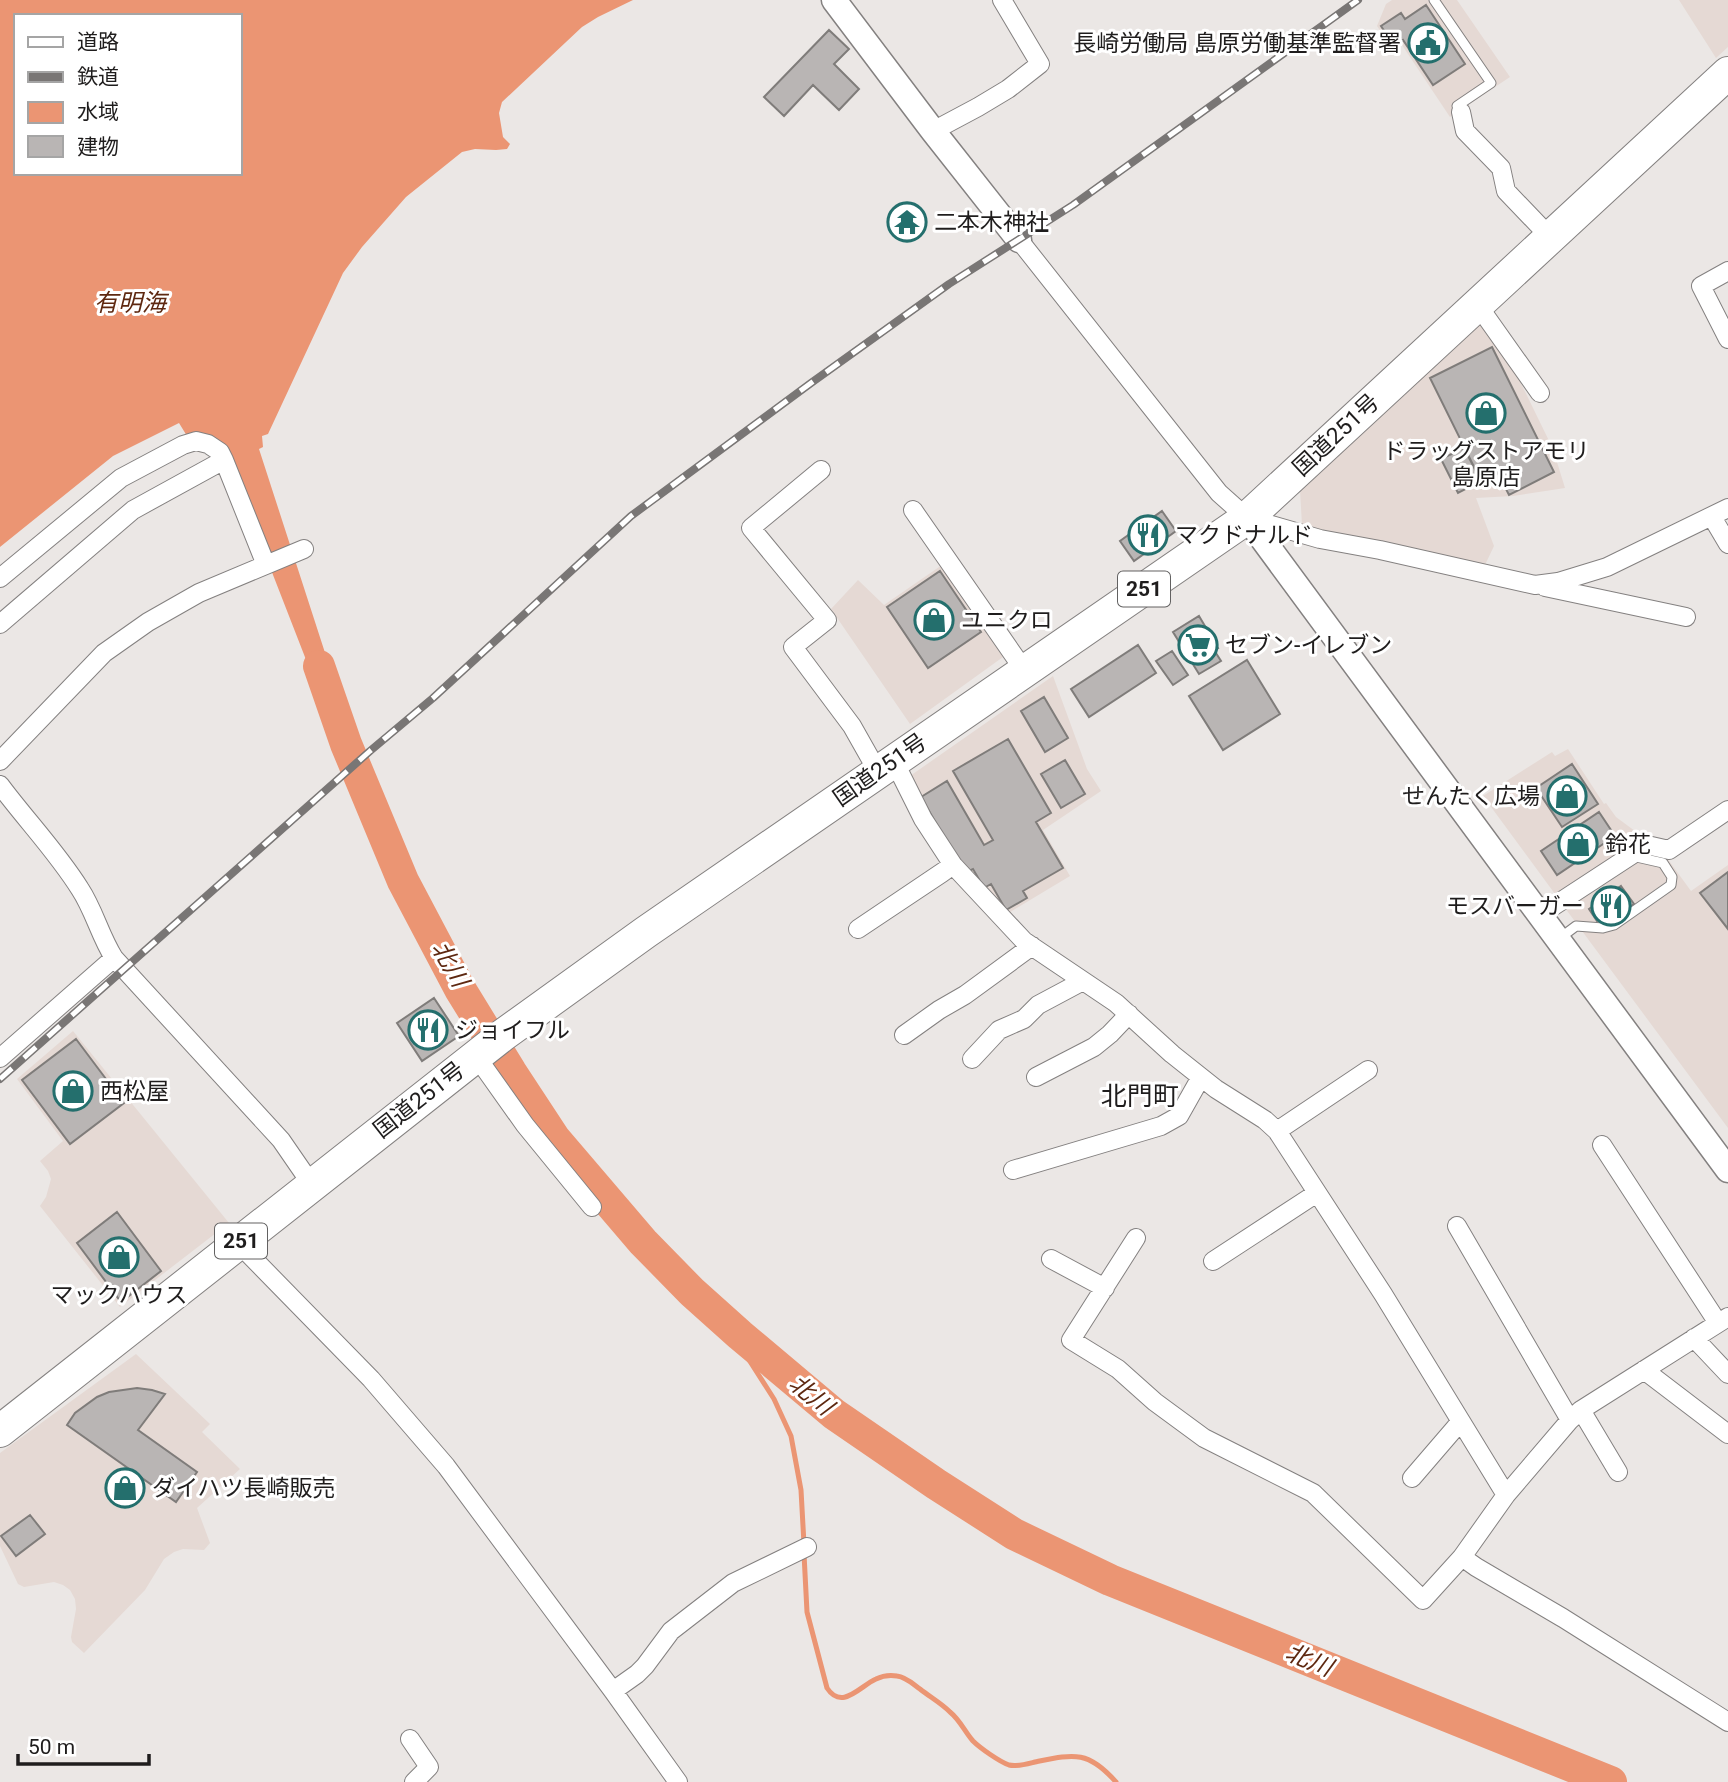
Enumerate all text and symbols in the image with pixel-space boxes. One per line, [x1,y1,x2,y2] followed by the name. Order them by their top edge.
[14,14,242,175] legend
[1407,22,1449,64] public building icon: 長崎労働局 島原労働基準監督署
[77,30,119,54] text: 道路
[1073,30,1401,57] place label: 長崎労働局 島原労働基準監督署
[77,65,119,89] text: 鉄道
[77,100,119,124] text: 水域
[77,135,119,159] text: 建物
[886,201,928,243] temple icon: 二本木神社
[934,209,1049,236] place label: 二本木神社
[94,289,170,317] water label: 有明海
[1287,388,1385,482] street label: 国道251号
[1465,392,1507,434] shop icon: ドラッグストアモリ 島原店
[1383,438,1590,491] place label: ドラッグストアモリ 島原店
[1127,514,1169,556] restaurant icon: マクドナルド
[1175,522,1313,549] place label: マクドナルド
[1118,572,1170,606] road number: 251
[913,599,955,641] shop icon: ユニクロ
[961,607,1053,634] place label: ユニクロ
[1177,624,1219,666] supermarket icon: セブン-イレブン
[1225,632,1392,659] place label: セブン-イレブン
[828,728,932,812] street label: 国道251号
[1546,775,1588,817] shop icon: せんたく広場
[1402,783,1540,810] place label: せんたく広場
[1557,823,1599,865] shop icon: 鈴花
[1605,831,1651,858] place label: 鈴花
[1590,885,1632,927] restaurant icon: モスバーガー
[1446,893,1584,920] place label: モスバーガー
[426,936,476,994] water label: 北川
[407,1009,449,1051] restaurant icon: ジョイフル
[455,1017,570,1044] place label: ジョイフル
[368,1056,470,1144] street label: 国道251号
[52,1070,94,1112] shop icon: 西松屋
[100,1078,169,1105] place label: 西松屋
[1101,1081,1179,1111] district label: 北門町
[215,1224,267,1258] road number: 251
[98,1236,140,1278] shop icon: マックハウス
[51,1282,187,1309] place label: マックハウス
[784,1369,841,1423] water label: 北川
[104,1467,146,1509] shop icon: ダイハツ長崎販売
[152,1475,336,1502] place label: ダイハツ長崎販売
[1282,1638,1339,1683] water label: 北川
[18,1722,149,1766] scale bar
[28,1735,75,1759] text: 50 m

